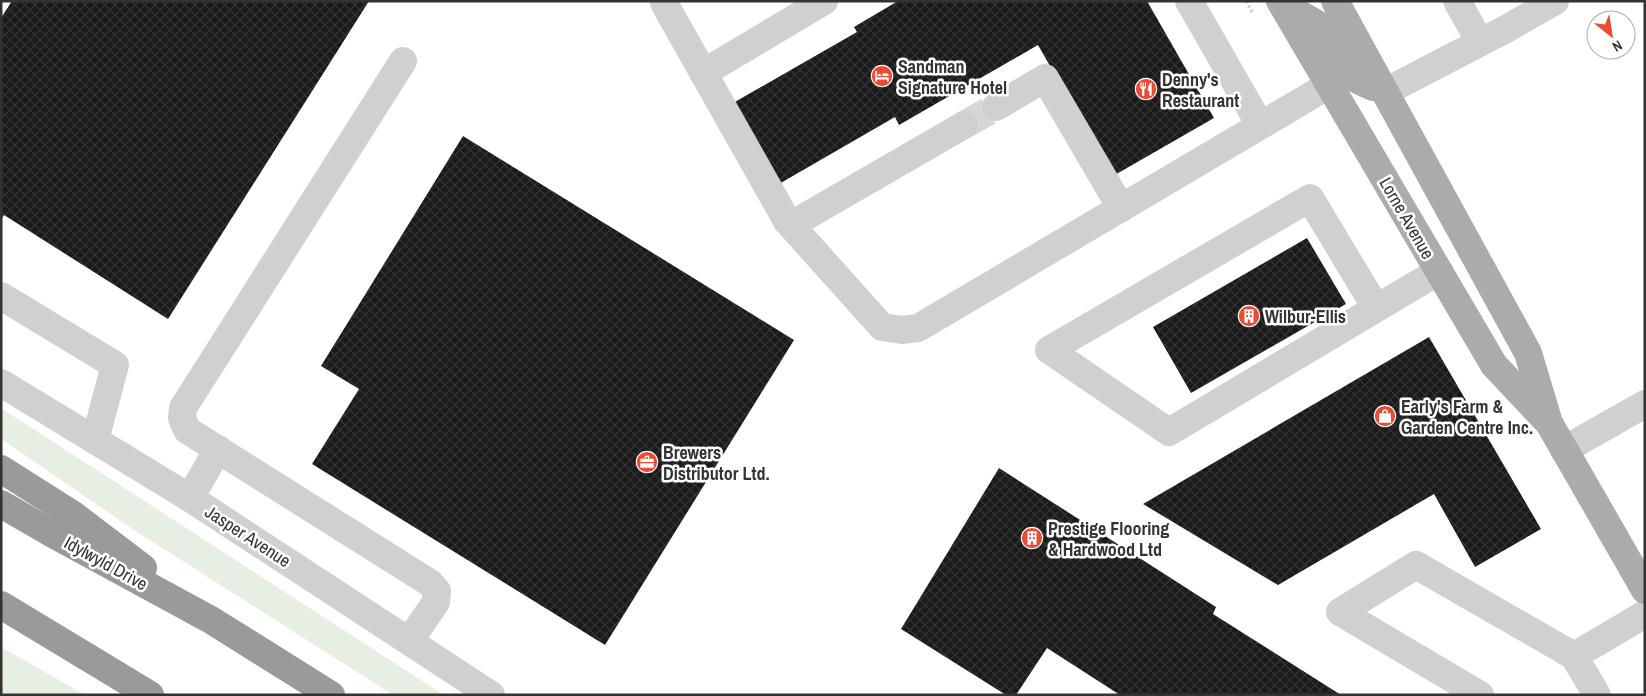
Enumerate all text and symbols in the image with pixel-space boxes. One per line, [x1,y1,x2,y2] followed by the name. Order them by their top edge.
[1586,10,1636,60] north arrow
[1609,36,1626,56] text: N
[898,54,1007,100] place label: Sandman Signature Hotel
[870,64,894,88] hotel icon: Sandman Signature Hotel
[1162,67,1239,113] place label: Denny's Restaurant
[1134,77,1158,101] restaurant icon: Denny's Restaurant
[1373,172,1441,264] street label: Lorne Avenue
[1237,304,1261,328] building icon: Wilbur-Ellis
[1265,304,1346,329] place label: Wilbur-Ellis
[1401,394,1533,440] place label: Early's Farm & Garden Centre Inc.
[1373,404,1397,428] shop icon: Early's Farm & Garden Centre Inc.
[663,440,770,486] place label: Brewers Distributor Ltd.
[635,450,659,474] office icon: Brewers Distributor Ltd.
[200,499,296,573] street label: Jasper Avenue
[1048,516,1169,562] place label: Prestige Flooring & Hardwood Ltd
[1020,526,1044,550] building icon: Prestige Flooring & Hardwood Ltd
[60,530,152,596] street label: Idylwyld Drive

